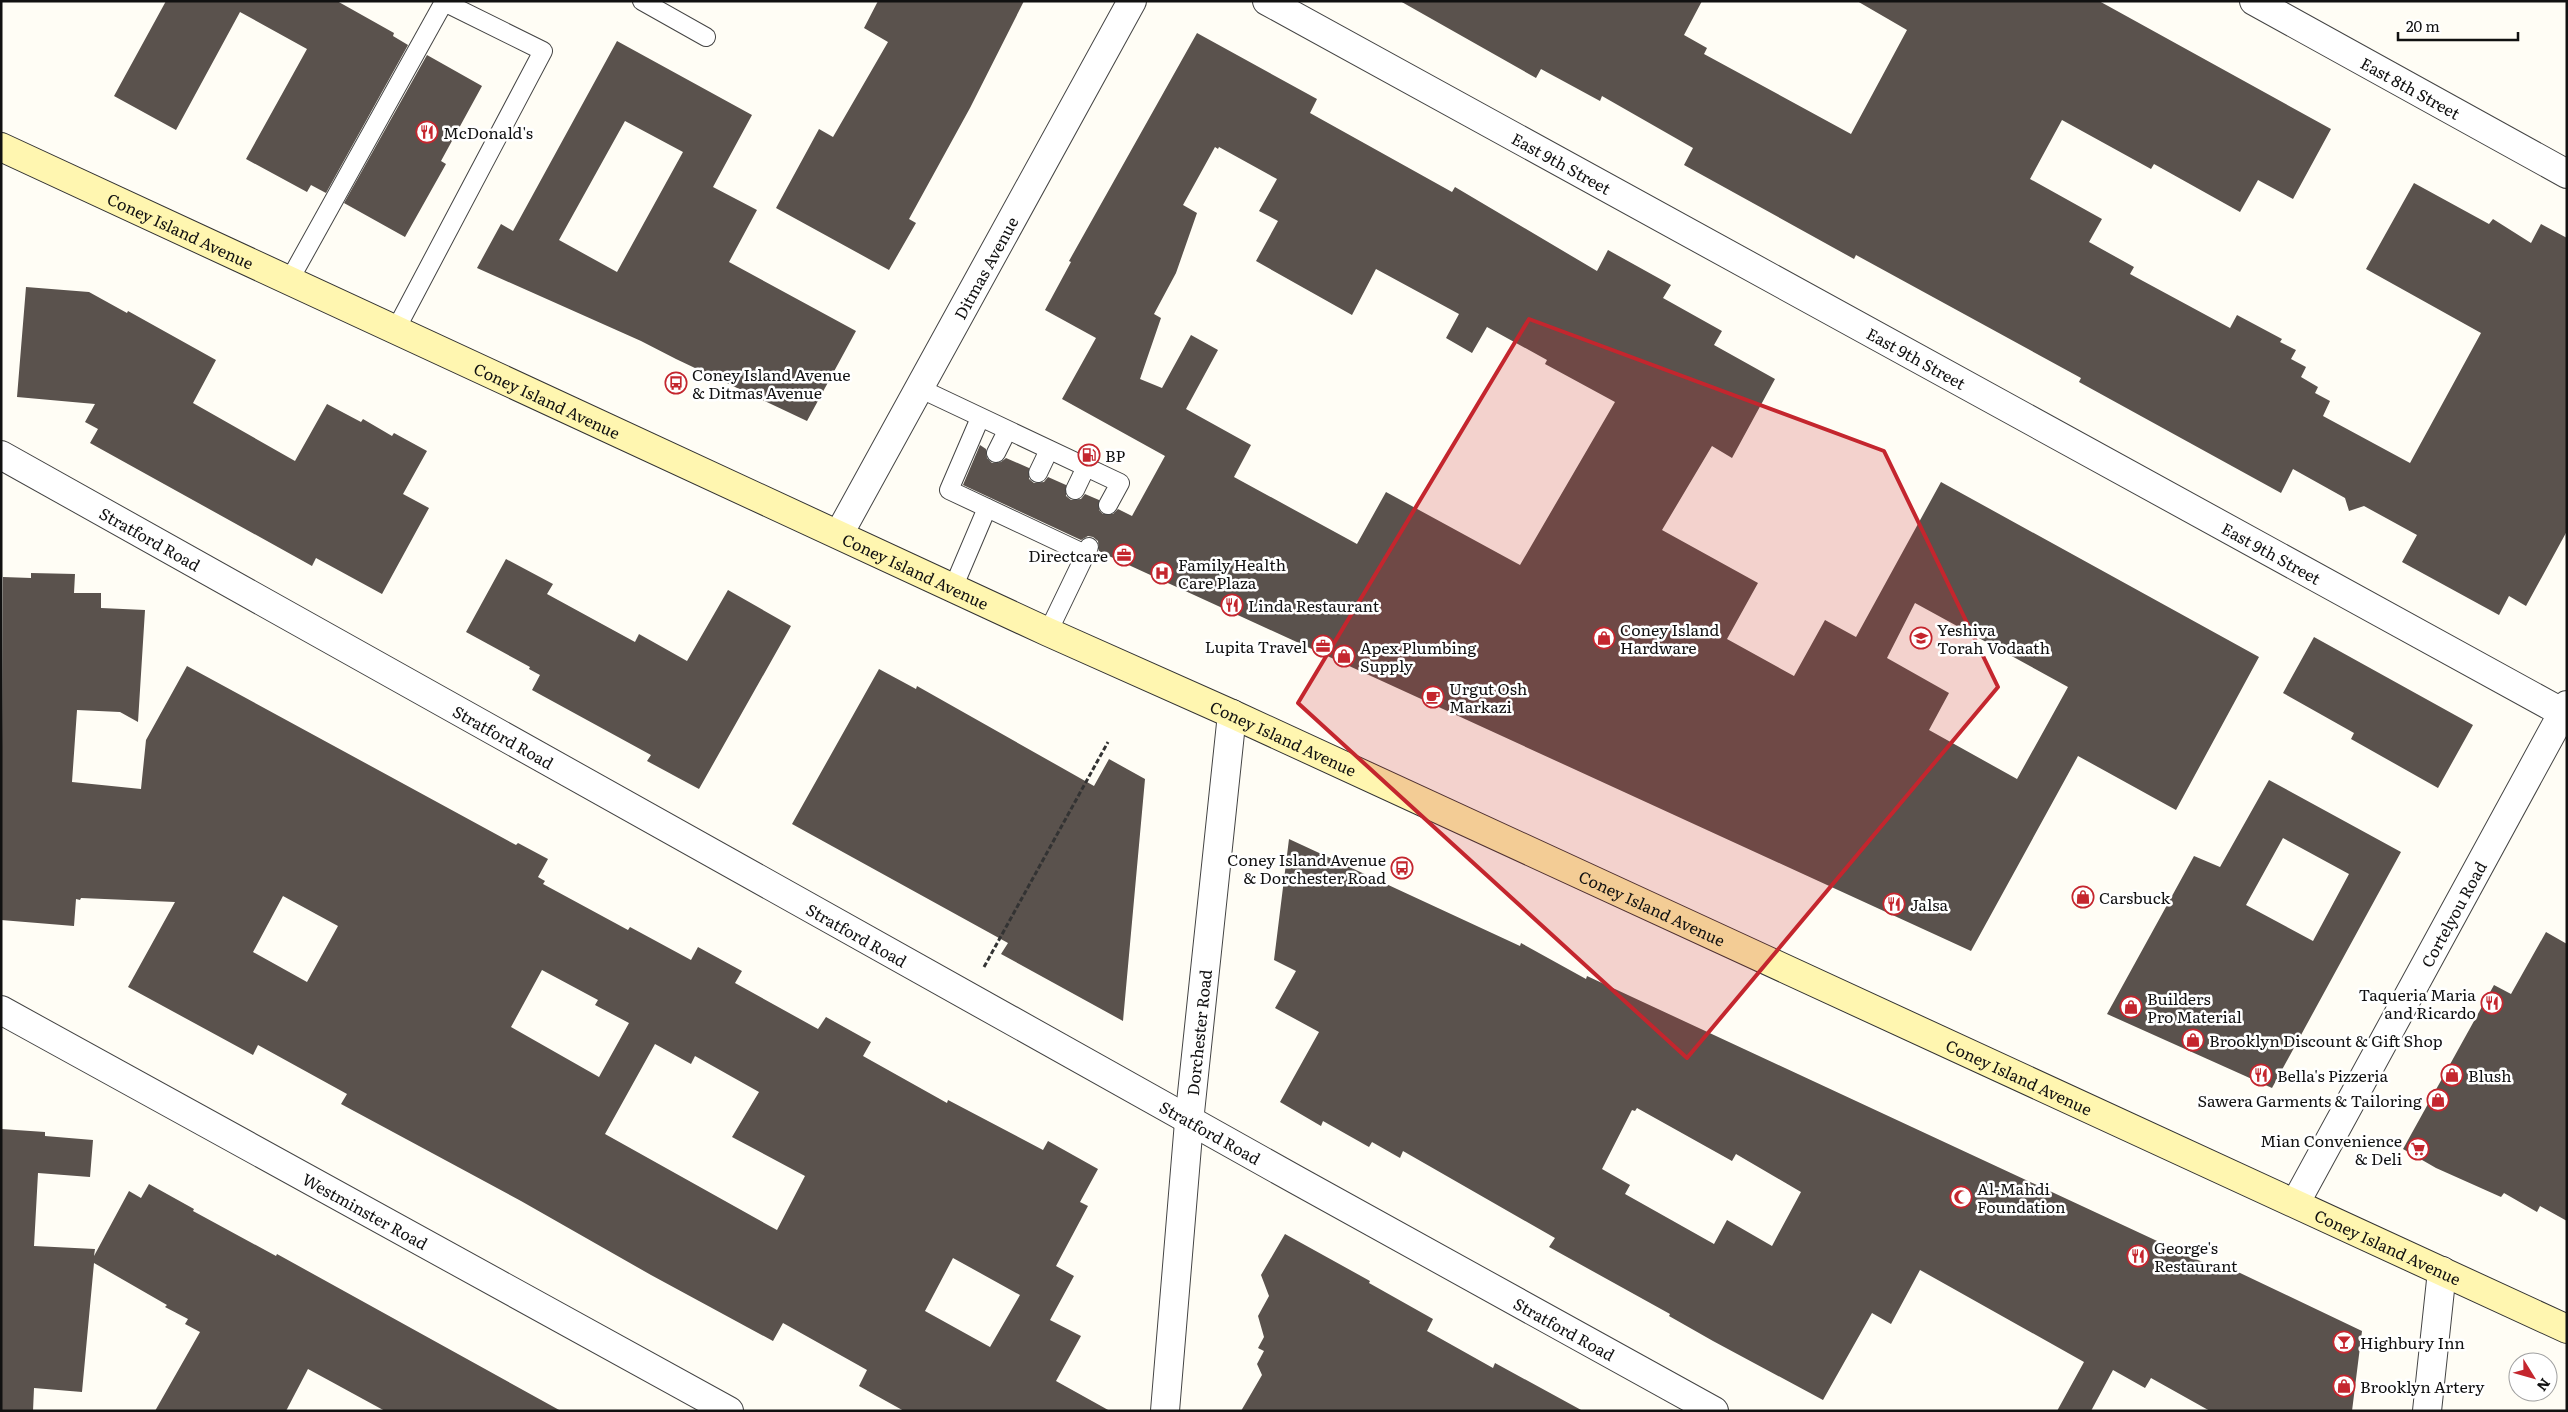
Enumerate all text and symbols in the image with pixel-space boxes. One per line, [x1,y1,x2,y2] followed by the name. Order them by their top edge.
[2398,10,2518,42] scale bar
[2406,14,2440,37] text: 20 m
[2357,50,2465,125] street label: East 8th Street
[415,120,439,144] restaurant icon: McDonald's
[443,120,533,144] place label: McDonald's
[1508,126,1616,200] street label: East 9th Street
[104,186,258,274] street label: Coney Island Avenue
[947,212,1023,323] street label: Ditmas Avenue
[1863,321,1971,395] street label: East 9th Street
[470,356,624,444] street label: Coney Island Avenue
[692,362,851,404] place label: Coney Island Avenue & Ditmas Avenue
[664,371,688,395] bus stop icon: Coney Island Avenue & Ditmas Avenue
[1077,443,1101,467] fuel station icon: BP
[1105,443,1126,467] place label: BP
[95,501,205,576] street label: Stratford Road
[2218,516,2326,590] street label: East 9th Street
[839,526,993,615] street label: Coney Island Avenue
[1028,543,1108,567] place label: Directcare
[1112,543,1136,567] office icon: Directcare
[1178,552,1287,594] place label: Family Health Care Plaza
[1150,561,1174,585] hospital icon: Family Health Care Plaza
[1220,593,1244,617] restaurant icon: Linda Restaurant
[1248,593,1380,617] place label: Linda Restaurant
[1620,617,1719,659] place label: Coney Island Hardware
[1937,617,2051,659] place label: Yeshiva Torah Vodaath
[1592,626,1616,650] shop icon: Coney Island Hardware
[1909,626,1933,650] school or university icon: Yeshiva Torah Vodaath
[1205,634,1307,658] place label: Lupita Travel
[1311,634,1335,658] office icon: Lupita Travel
[1360,635,1476,677] place label: Apex Plumbing Supply
[1332,644,1356,668] shop icon: Apex Plumbing Supply
[1449,676,1528,718] place label: Urgut Osh Markazi
[1421,685,1445,709] cafe icon: Urgut Osh Markazi
[1206,694,1361,782] street label: Coney Island Avenue
[449,699,559,775] street label: Stratford Road
[1227,847,1386,889] place label: Coney Island Avenue & Dorchester Road
[1390,856,1414,880] bus stop icon: Coney Island Avenue & Dorchester Road
[2414,856,2492,971] street label: Cortelyou Road
[1575,863,1729,952] street label: Coney Island Avenue
[2071,885,2095,909] shop icon: Carsbuck
[2099,885,2171,909] place label: Carsbuck
[1882,892,1906,916] restaurant icon: Jalsa
[1910,892,1948,916] place label: Jalsa
[802,897,912,973] street label: Stratford Road
[1180,968,1217,1097] street label: Dorchester Road
[2359,982,2476,1024] place label: Taqueria Maria and Ricardo
[2147,986,2242,1028] place label: Builders Pro Material
[2480,991,2504,1015] restaurant icon: Taqueria Maria and Ricardo
[2119,995,2143,1019] shop icon: Builders Pro Material
[2181,1028,2205,1052] shop icon: Brooklyn Discount & Gift Shop
[2209,1028,2443,1052] place label: Brooklyn Discount & Gift Shop
[1942,1033,2096,1121] street label: Coney Island Avenue
[2249,1063,2273,1087] restaurant icon: Bella's Pizzeria
[2277,1063,2389,1087] place label: Bella's Pizzeria
[2440,1063,2464,1087] shop icon: Blush
[2468,1063,2512,1087] place label: Blush
[2198,1088,2422,1112] place label: Sawera Garments & Tailoring
[2426,1088,2450,1112] shop icon: Sawera Garments & Tailoring
[1155,1094,1265,1170] street label: Stratford Road
[2260,1128,2402,1170] place label: Mian Convenience & Deli
[2406,1137,2430,1161] supermarket icon: Mian Convenience & Deli
[298,1166,433,1255] street label: Westminster Road
[1977,1176,2066,1218] place label: Al-Mahdi Foundation
[1949,1185,1973,1209] mosque icon: Al-Mahdi Foundation
[2311,1202,2465,1291] street label: Coney Island Avenue
[2154,1235,2238,1277] place label: George's Restaurant
[2126,1244,2150,1268] restaurant icon: George's Restaurant
[1510,1291,1620,1366] street label: Stratford Road
[2332,1330,2356,1354] bar icon: Highbury Inn
[2360,1330,2465,1354] place label: Highbury Inn
[2508,1352,2558,1402] north arrow
[2332,1374,2356,1398] shop icon: Brooklyn Artery
[2360,1374,2485,1398] place label: Brooklyn Artery
[2533,1375,2556,1396] text: N

